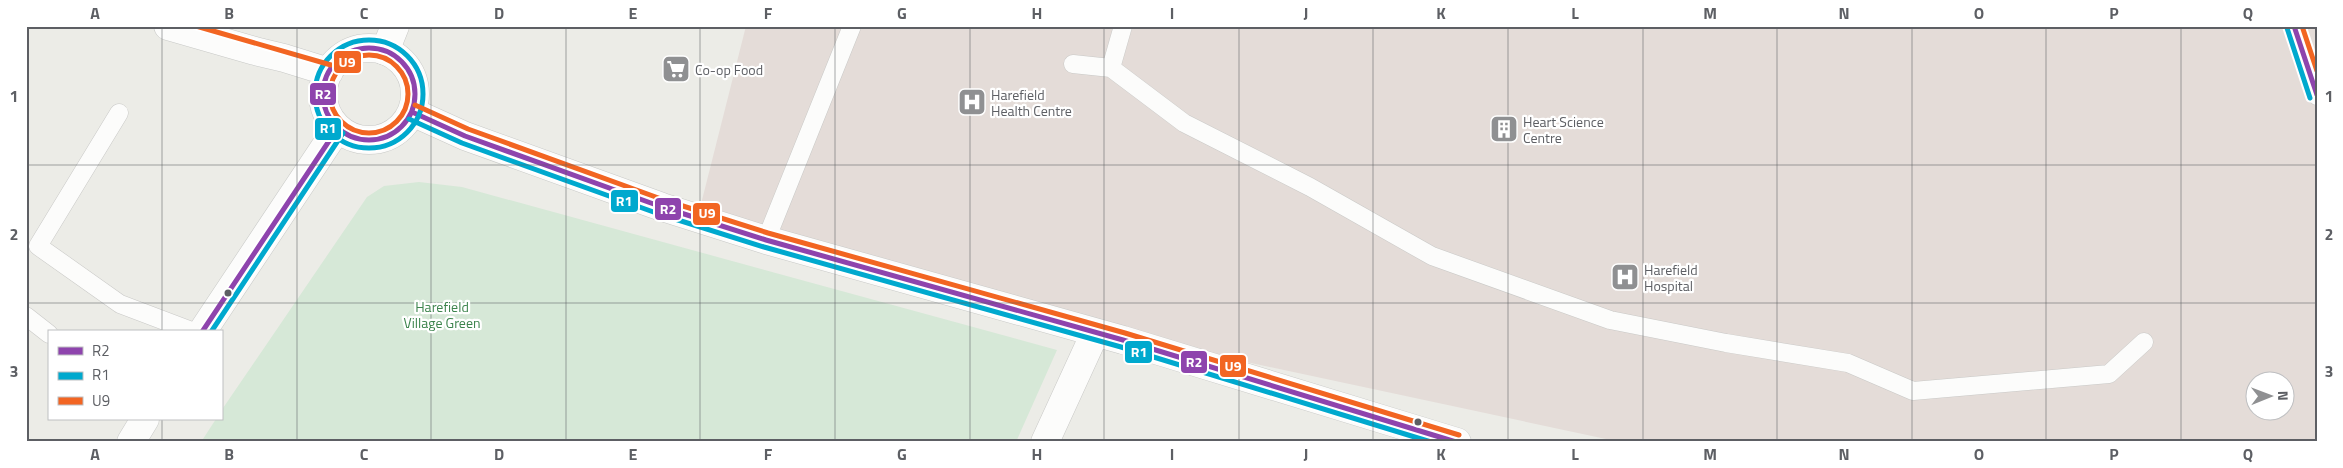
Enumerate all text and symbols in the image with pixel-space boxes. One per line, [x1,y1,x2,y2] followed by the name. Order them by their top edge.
[90,1,100,25] text: A
[224,1,234,25] text: B
[360,1,369,25] text: C
[494,1,504,25] text: D
[629,1,638,25] text: E
[764,1,773,25] text: F
[897,1,907,25] text: G
[1032,1,1042,25] text: H
[1170,1,1174,25] text: I
[1304,1,1308,25] text: J
[1436,1,1446,25] text: K
[1571,1,1579,25] text: L
[1703,1,1717,25] text: M
[1838,1,1850,25] text: N
[1974,1,1984,25] text: O
[2109,1,2119,25] text: P
[2243,1,2253,25] text: Q
[333,50,362,74] line badge: U9
[339,51,356,72] text: U9
[661,54,691,84] supermarket icon: Co-op Food
[695,59,763,80] place label: Co-op Food
[309,82,337,106] line badge: R2
[315,83,331,104] text: R2
[10,84,18,108] text: 1
[991,84,1072,121] place label: Harefield Health Centre
[2325,84,2333,108] text: 1
[957,87,987,117] hospital icon: Harefield Health Centre
[1523,111,1604,148] place label: Heart Science Centre
[1489,114,1519,144] building icon: Heart Science Centre
[314,117,342,141] line badge: R1
[320,117,336,138] text: R1
[610,189,639,213] line badge: R1
[616,190,632,211] text: R1
[654,197,682,221] line badge: R2
[660,198,676,219] text: R2
[692,202,721,226] line badge: U9
[699,202,716,223] text: U9
[10,222,18,246] text: 2
[2325,222,2333,246] text: 2
[1644,259,1698,296] place label: Harefield Hospital
[1610,262,1640,292] hospital icon: Harefield Hospital
[223,288,233,298] unlabelled marker
[403,296,481,333] park label: Harefield Village Green
[48,330,222,420] legend
[92,339,110,362] text: R2
[1124,340,1153,364] line badge: R1
[1131,341,1147,362] text: R1
[1180,350,1208,374] line badge: R2
[1186,351,1202,372] text: R2
[1219,354,1247,378] line badge: U9
[1225,355,1242,376] text: U9
[10,359,18,383] text: 3
[2325,359,2333,383] text: 3
[92,363,110,386] text: R1
[2246,370,2296,420] north arrow
[92,389,110,412] text: U9
[2273,391,2294,401] text: N
[1413,417,1423,427] unlabelled marker
[90,442,100,466] text: A
[224,442,234,466] text: B
[360,442,369,466] text: C
[494,442,504,466] text: D
[629,442,638,466] text: E
[764,442,773,466] text: F
[897,442,907,466] text: G
[1032,442,1042,466] text: H
[1170,442,1174,466] text: I
[1304,442,1308,466] text: J
[1436,442,1446,466] text: K
[1571,442,1579,466] text: L
[1703,442,1717,466] text: M
[1838,442,1850,466] text: N
[1974,442,1984,466] text: O
[2109,442,2119,466] text: P
[2243,442,2253,466] text: Q

